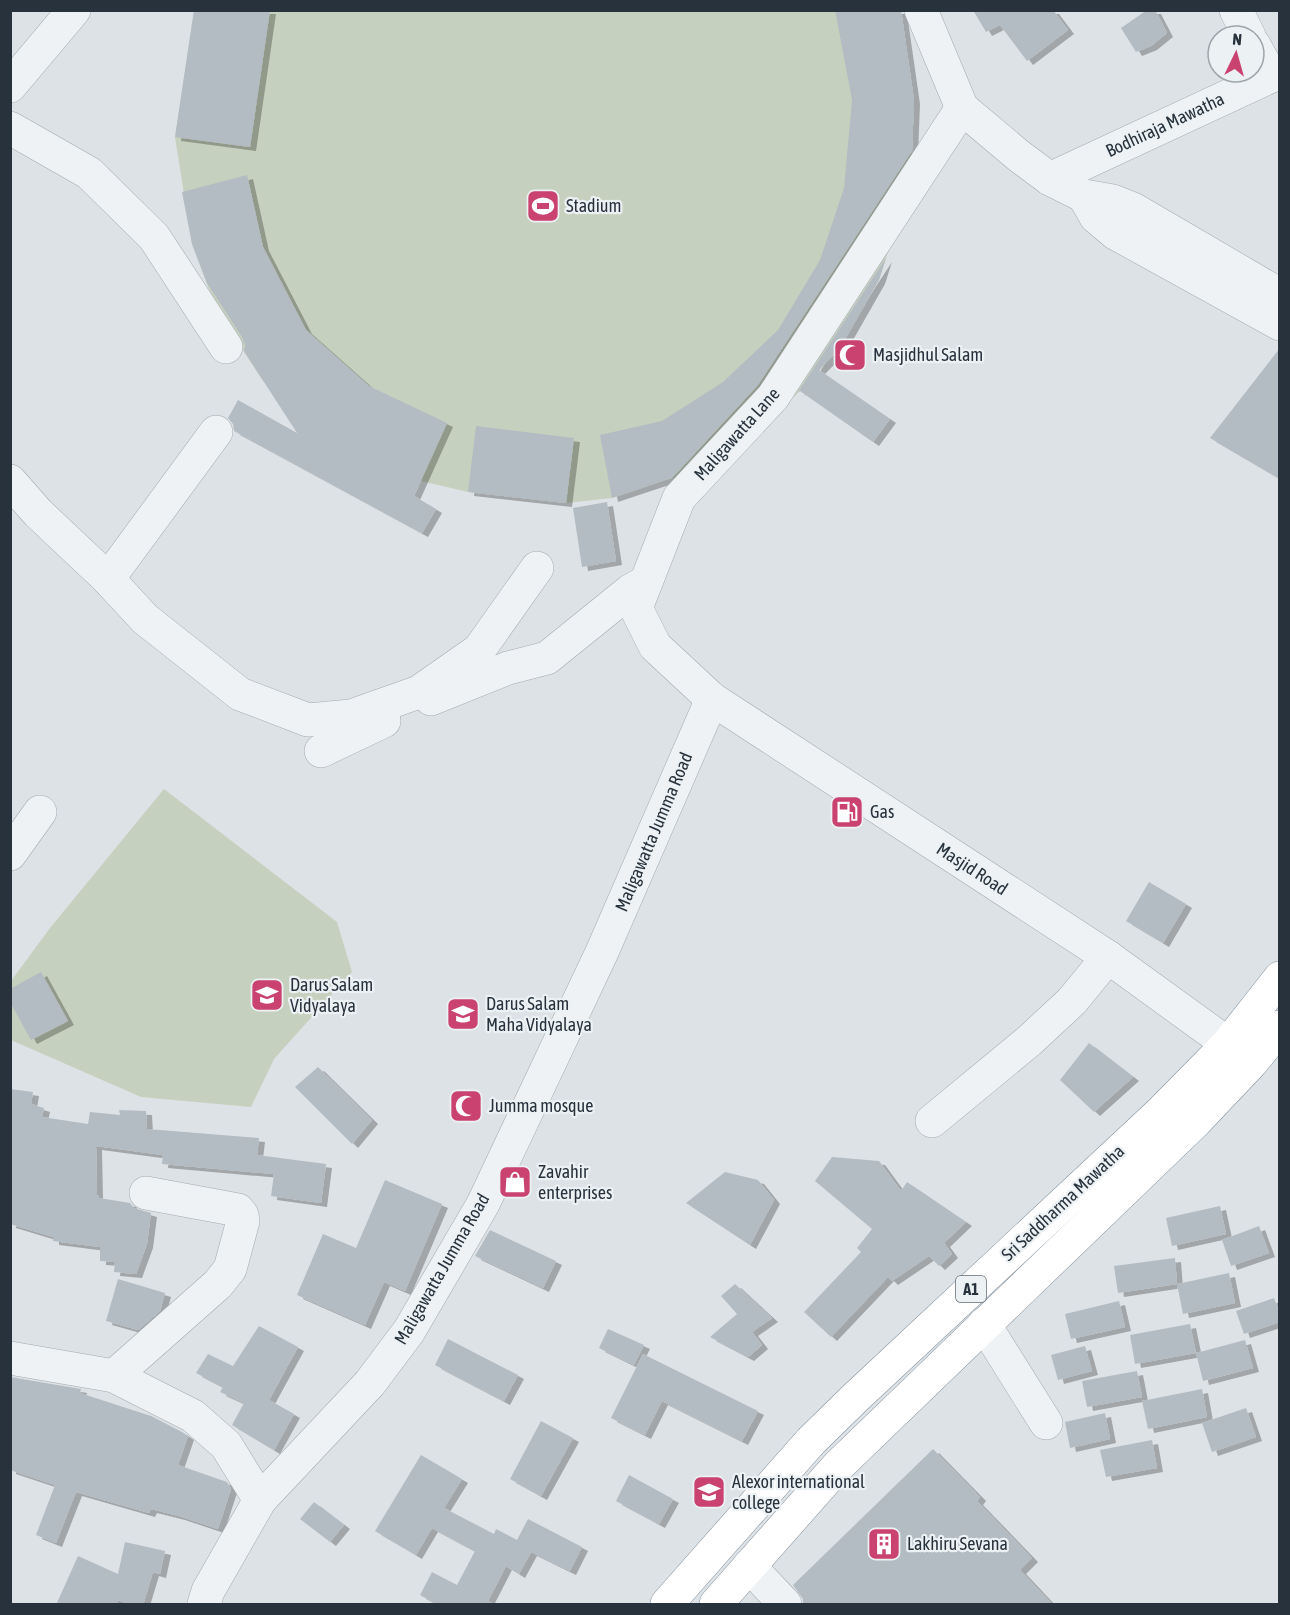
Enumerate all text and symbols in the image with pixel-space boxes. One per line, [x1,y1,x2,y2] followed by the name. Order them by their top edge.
[1206,24,1266,84] north arrow
[1232,30,1243,48] text: N
[1102,88,1227,161] street label: Bodhiraja Mawatha
[525,188,561,224] sports icon: Stadium
[566,195,621,216] place label: Stadium
[832,337,868,373] mosque icon: Masjidhul Salam
[873,344,983,365] place label: Masjidhul Salam
[690,383,784,484] street label: Maligawatta Lane
[611,749,697,915] street label: Maligawatta Jumma Road
[829,794,865,830] fuel station icon: Gas
[870,801,894,822] place label: Gas
[933,838,1012,899] street label: Masjid Road
[290,974,373,1016] place label: Darus Salam Vidyalaya
[249,977,285,1013] school or university icon: Darus Salam Vidyalaya
[486,993,592,1035] place label: Darus Salam Maha Vidyalaya
[445,996,481,1032] school or university icon: Darus Salam Maha Vidyalaya
[448,1088,484,1124] mosque icon: Jumma mosque
[489,1095,593,1116] place label: Jumma mosque
[997,1140,1128,1265] street label: Sri Saddharma Mawatha
[538,1161,612,1203] place label: Zavahir enterprises
[497,1164,533,1200] shop icon: Zavahir enterprises
[390,1190,493,1348] street label: Maligawatta Jumma Road
[956,1276,986,1302] road number: A1
[732,1471,865,1513] place label: Alexor international college
[691,1474,727,1510] school or university icon: Alexor international college
[866,1526,902,1562] building icon: Lakhiru Sevana
[907,1533,1008,1554] place label: Lakhiru Sevana

